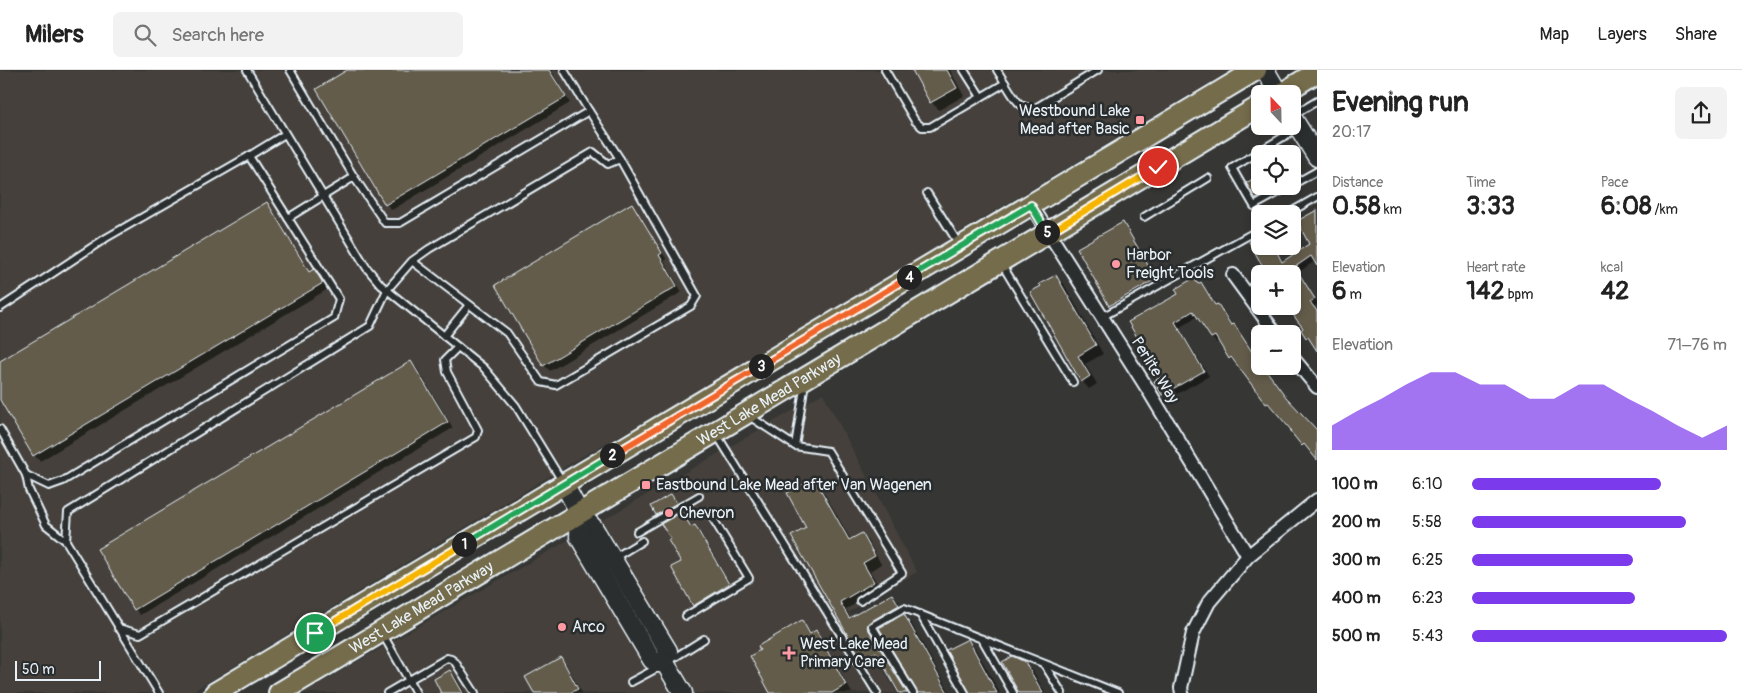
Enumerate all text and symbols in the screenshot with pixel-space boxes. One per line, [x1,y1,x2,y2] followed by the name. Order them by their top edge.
[113,12,463,57] search box
[25,20,83,49] text: Milers
[131,21,159,49] icon: search
[171,23,264,47] text: Search here
[1540,23,1569,46] text: Map
[1597,23,1647,46] text: Layers
[1675,23,1717,46] text: Share
[1251,85,1301,135] north arrow
[1251,85,1301,375] map controls
[1332,85,1469,120] text: Evening run
[1675,87,1727,139] button: share
[1019,101,1130,139] place label: Westbound Lake Mead after Basic
[1134,114,1146,126] marker: Westbound Lake Mead after Basic
[1332,122,1371,142] text: 20:17
[1251,145,1301,195] button: locate
[1137,146,1179,188] pin
[1144,153,1172,181] icon: check
[1332,174,1383,191] text: Distance
[1466,174,1496,191] text: Time
[1601,174,1628,191] text: Pace
[1332,191,1381,222] text: 0.58
[1466,191,1515,222] text: 3:33
[1601,191,1652,222] text: 6:08
[1381,201,1402,218] text: km
[1652,201,1678,218] text: /km
[1251,205,1301,255] button: layers
[1034,220,1060,244] pin: 5
[1044,224,1051,241] text: 5
[1126,245,1214,283] place label: Harbor Freight Tools
[1110,258,1122,270] marker: Harbor Freight Tools
[1332,259,1385,276] text: Elevation
[1466,259,1525,276] text: Heart rate
[1601,259,1623,276] text: kcal
[896,264,922,290] pin: 4
[1251,265,1301,315] button: +
[905,269,914,286] text: 4
[1332,276,1347,307] text: 6
[1466,276,1505,307] text: 142
[1601,276,1629,307] text: 42
[1347,286,1362,303] text: m
[1505,286,1534,303] text: bpm
[1251,325,1301,375] button: −
[1127,333,1183,407] street label: Perlite Way
[1332,335,1393,355] text: Elevation
[1667,335,1727,355] text: 71–76 m
[693,349,845,451] street label: West Lake Mead Parkway
[748,354,774,378] pin: 3
[758,358,765,375] text: 3
[600,442,624,468] pin: 2
[609,447,616,464] text: 2
[1332,474,1378,494] text: 100 m
[1412,474,1443,494] text: 6:10
[656,475,932,495] place label: Eastbound Lake Mead after Van Wagenen
[640,479,652,491] marker: Eastbound Lake Mead after Van Wagenen
[679,503,734,523] place label: Chevron
[663,507,675,519] marker: Chevron
[1332,512,1380,532] text: 200 m
[1412,512,1442,532] text: 5:58
[452,532,476,556] pin: 1
[462,536,467,553] text: 1
[1332,550,1380,570] text: 300 m
[1412,550,1443,570] text: 6:25
[346,557,497,659] street label: West Lake Mead Parkway
[1332,588,1381,608] text: 400 m
[1412,588,1443,608] text: 6:23
[294,612,336,654] pin
[572,617,605,637] place label: Arco
[301,619,329,647] icon: arrive
[556,621,568,633] marker: Arco
[1332,626,1380,646] text: 500 m
[1412,626,1443,646] text: 5:43
[800,634,908,672] place label: West Lake Mead Primary Care
[782,646,796,660] marker: West Lake Mead Primary Care
[15,658,101,681] scale bar
[22,661,55,678] text: 50 m

